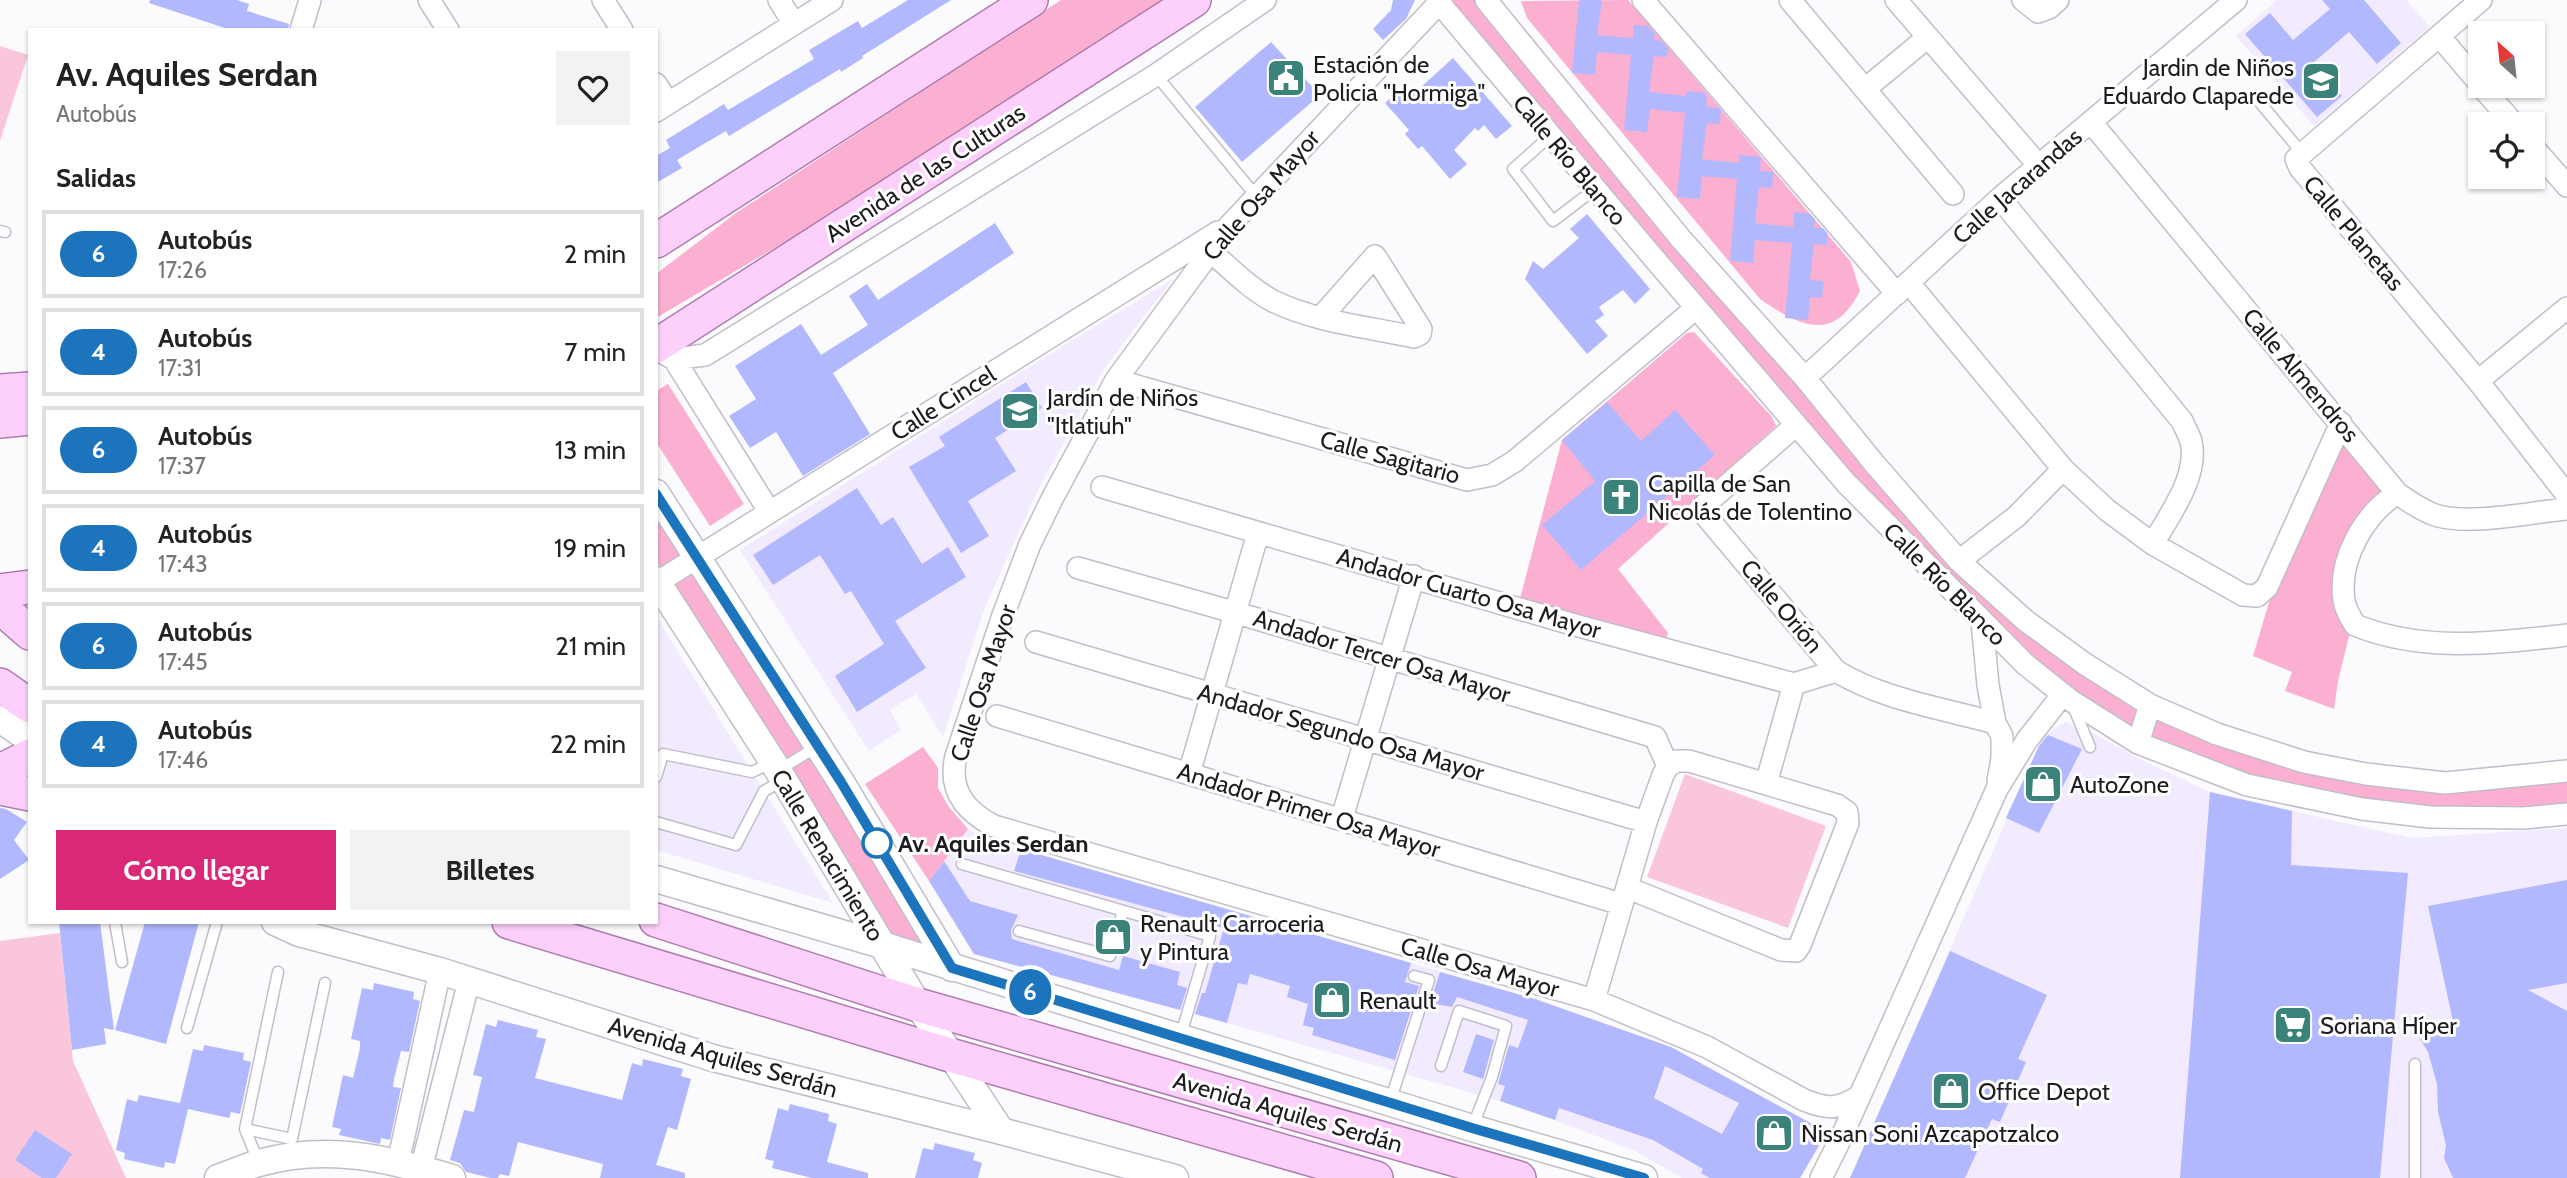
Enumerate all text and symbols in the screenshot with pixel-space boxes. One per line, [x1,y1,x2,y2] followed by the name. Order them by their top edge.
[2468,21,2544,98] north arrow
[2468,21,2545,189] map controls
[1313,50,1485,107] place label: Estación de Policia "Hormiga"
[556,51,630,125] button: heart
[2102,53,2294,110] place label: Jardin de Niños Eduardo Claparede
[56,54,318,94] text: Av. Aquiles Serdan
[1265,57,1307,99] public building icon: Estación de Policia "Hormiga"
[2300,60,2342,102] school or university icon: Jardin de Niños Eduardo Claparede
[1507,89,1633,231] street label: Calle Río Blanco
[820,98,1030,248] street label: Avenida de las Culturas
[56,100,137,128] text: Autobús
[2468,112,2545,189] button: locate
[1946,122,2088,250] street label: Calle Jacarandas
[1196,124,1326,266] street label: Calle Osa Mayor
[56,162,136,194] text: Salidas
[2297,170,2411,296] street label: Calle Planetas
[158,224,252,256] text: Autobús
[564,238,626,270] text: 2 min
[92,239,105,268] text: 6
[158,256,207,284] text: 17:26
[2237,302,2365,448] street label: Calle Almendros
[158,322,252,354] text: Autobús
[564,336,626,368] text: 7 min
[91,337,106,366] text: 4
[158,354,202,382] text: 17:31
[885,359,1001,447] street label: Calle Cincel
[1046,383,1198,440] place label: Jardín de Niños "Itlatiuh"
[999,390,1041,432] school or university icon: Jardín de Niños "Itlatiuh"
[158,420,252,452] text: Autobús
[1317,424,1463,490] street label: Calle Sagitario
[555,434,626,466] text: 13 min
[92,435,105,464] text: 6
[158,452,206,480] text: 17:37
[1648,469,1852,526] place label: Capilla de San Nicolás de Tolentino
[1600,476,1642,518] church icon: Capilla de San Nicolás de Tolentino
[1878,517,2012,651] street label: Calle Río Blanco
[158,518,252,550] text: Autobús
[554,532,626,564] text: 19 min
[91,533,106,562] text: 4
[1334,541,1605,645] street label: Andador Cuarto Osa Mayor
[158,550,208,578] text: 17:43
[1735,553,1829,659] street label: Calle Orión
[944,600,1022,765] street label: Calle Osa Mayor
[1250,603,1514,709] street label: Andador Tercer Osa Mayor
[158,616,252,648] text: Autobús
[555,630,626,662] text: 21 min
[92,631,105,660] text: 6
[158,648,208,676] text: 17:45
[1194,677,1488,787] street label: Andador Segundo Osa Mayor
[158,714,252,746] text: Autobús
[550,728,626,760] text: 22 min
[91,729,106,758] text: 4
[158,746,208,774] text: 17:46
[1174,756,1444,864] street label: Andador Primer Osa Mayor
[2022,763,2064,805] shop icon: AutoZone
[765,764,891,946] street label: Calle Renacimiento
[2070,770,2169,799] place label: AutoZone
[862,828,892,858] marker: Av. Aquiles Serdan
[898,829,1089,858] place label: Av. Aquiles Serdan
[56,830,336,910] button: Cómo llegar
[350,830,630,910] button: Billetes
[1140,909,1325,966] place label: Renault Carroceria y Pintura
[1092,916,1134,958] shop icon: Renault Carroceria y Pintura
[1397,931,1563,1004] street label: Calle Osa Mayor
[1007,969,1053,1015] line badge: 6
[1023,977,1037,1006] text: 6
[1311,979,1353,1021] shop icon: Renault
[1359,986,1436,1015] place label: Renault
[2272,1004,2314,1046] supermarket icon: Soriana Híper
[605,1010,841,1104] street label: Avenida Aquiles Serdán
[2320,1011,2457,1040] place label: Soriana Híper
[1170,1065,1406,1159] street label: Avenida Aquiles Serdán
[1930,1070,1972,1112] shop icon: Office Depot
[1978,1077,2110,1106] place label: Office Depot
[1753,1112,1795,1154] shop icon: Nissan Soni Azcapotzalco
[1801,1119,2059,1148] place label: Nissan Soni Azcapotzalco

